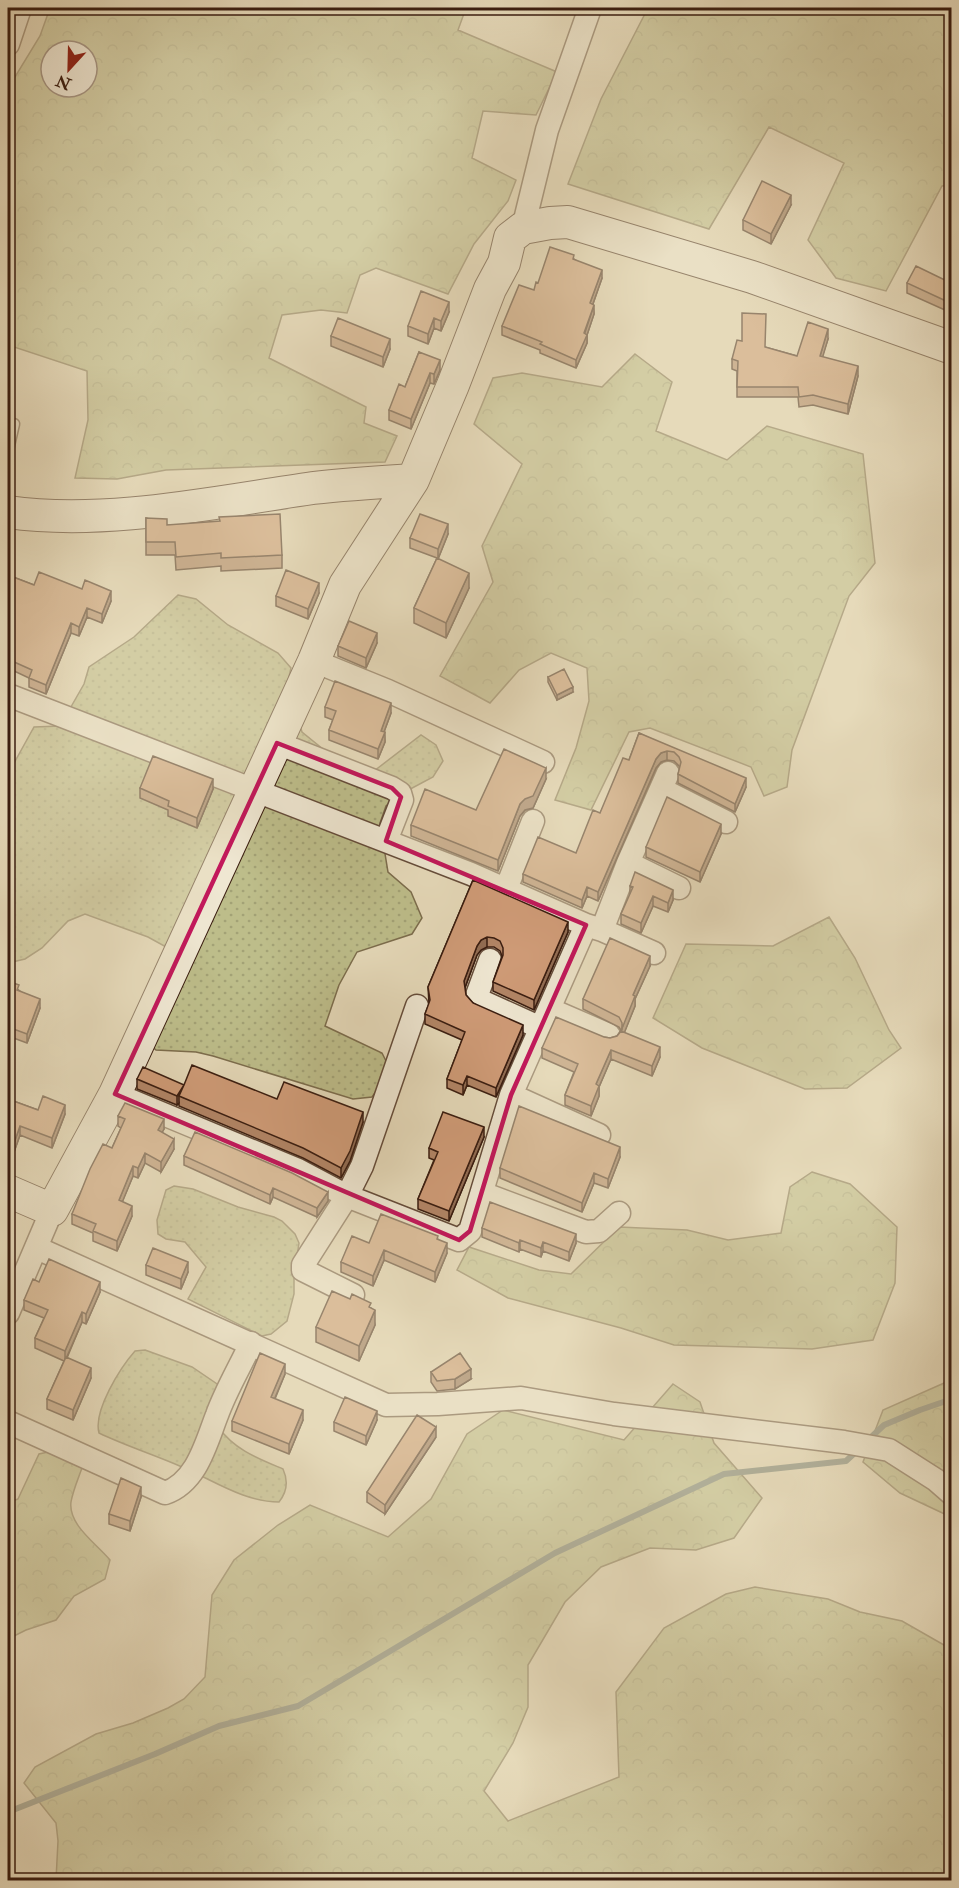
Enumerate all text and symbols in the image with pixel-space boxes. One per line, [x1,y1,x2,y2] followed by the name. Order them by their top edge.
[39,39,99,99] north arrow
[53,70,75,94] text: N

